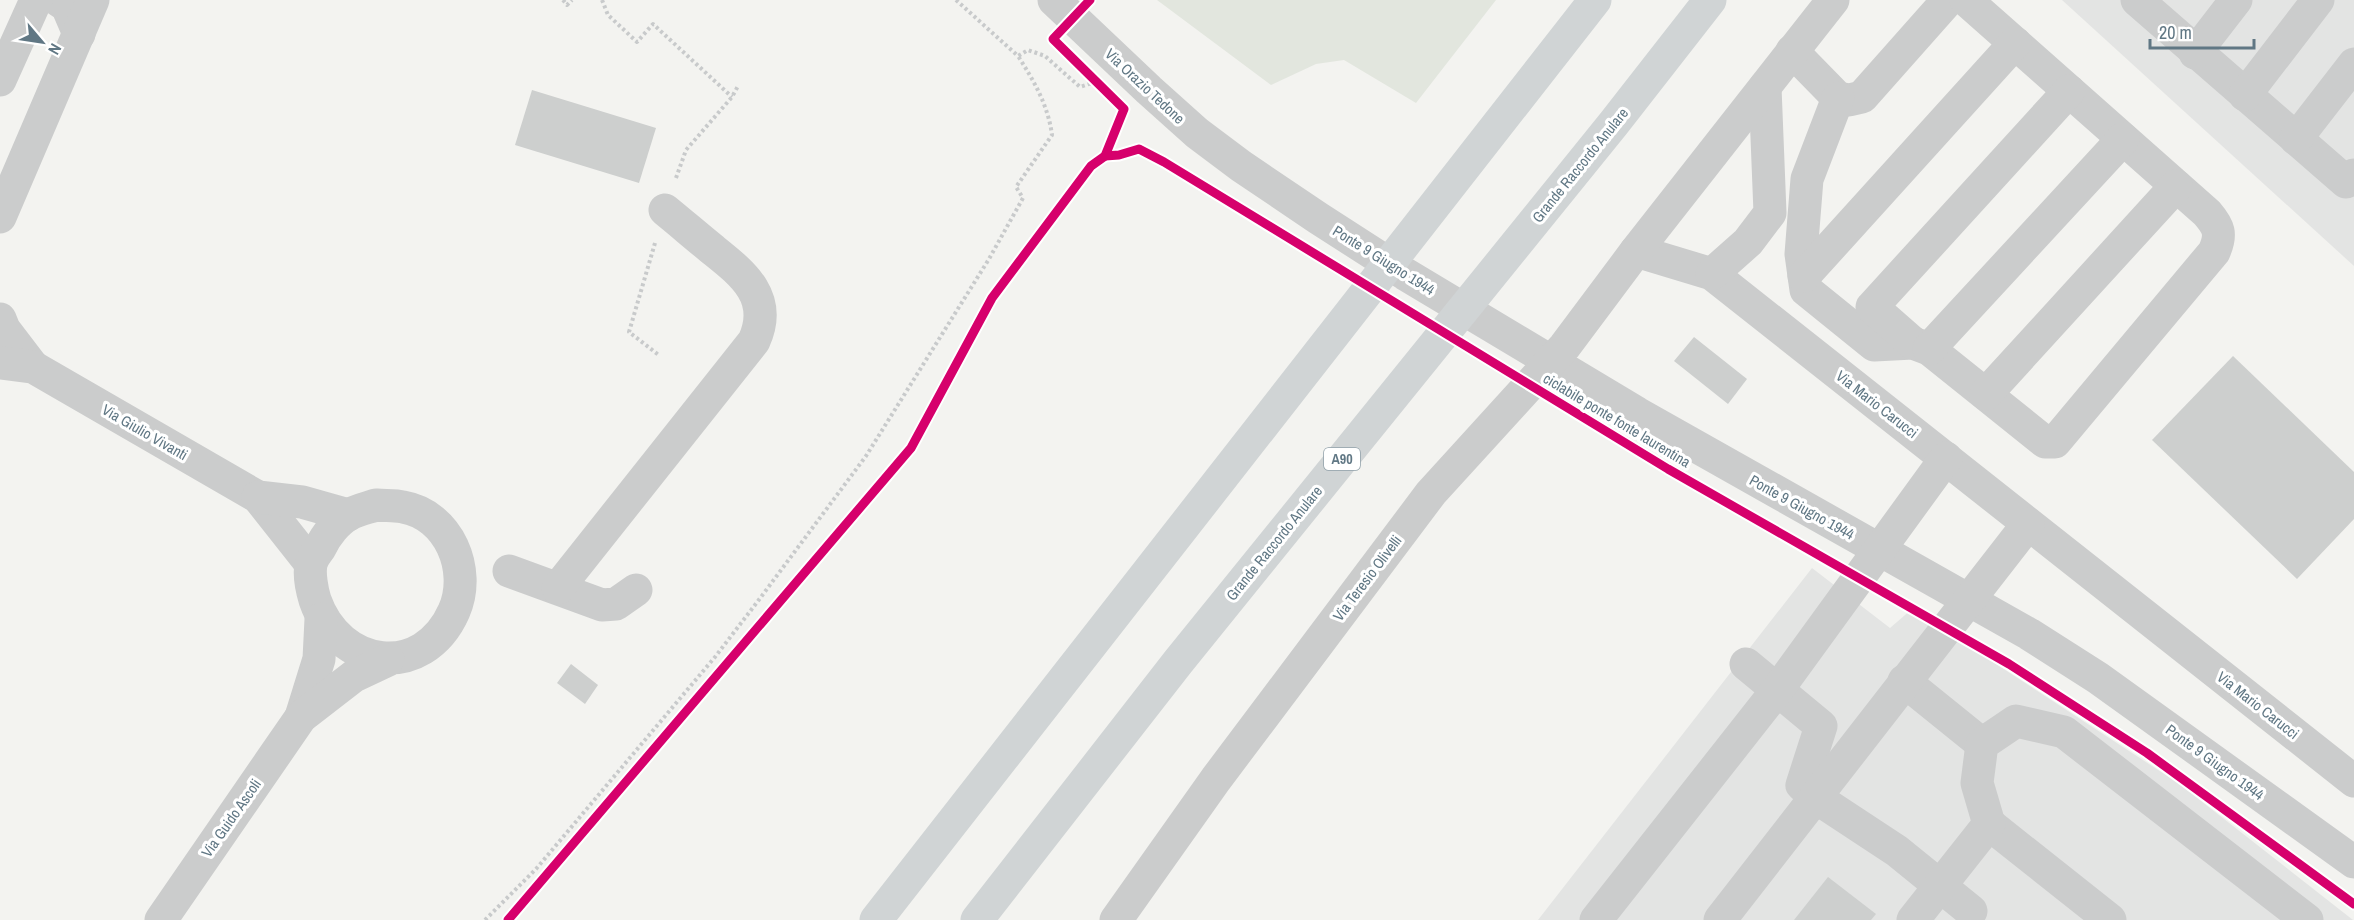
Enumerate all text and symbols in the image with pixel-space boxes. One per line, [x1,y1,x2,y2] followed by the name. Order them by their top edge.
[12,12,72,72] north arrow
[2150,12,2254,50] scale bar
[2159,20,2192,45] text: 20 m
[43,40,67,59] text: N
[1100,43,1190,129] street label: Via Orazio Tedone
[1527,103,1633,227] street label: Grande Raccordo Anulare
[1329,220,1439,300] street label: Ponte 9 Giugno 1944
[1832,365,1922,443] street label: Via Mario Carucci
[1539,368,1695,472] street label: ciclabile ponte fonte laurentina
[98,399,192,465] street label: Via Giulio Vivanti
[1324,448,1360,470] road number: A90
[1746,469,1858,545] street label: Ponte 9 Giugno 1944
[1221,481,1327,605] street label: Grande Raccordo Anulare
[1328,531,1406,625] street label: Via Teresio Olivelli
[2213,666,2303,744] street label: Via Mario Carucci
[2162,719,2269,805] street label: Ponte 9 Giugno 1944
[196,775,266,861] street label: Via Guido Ascoli

